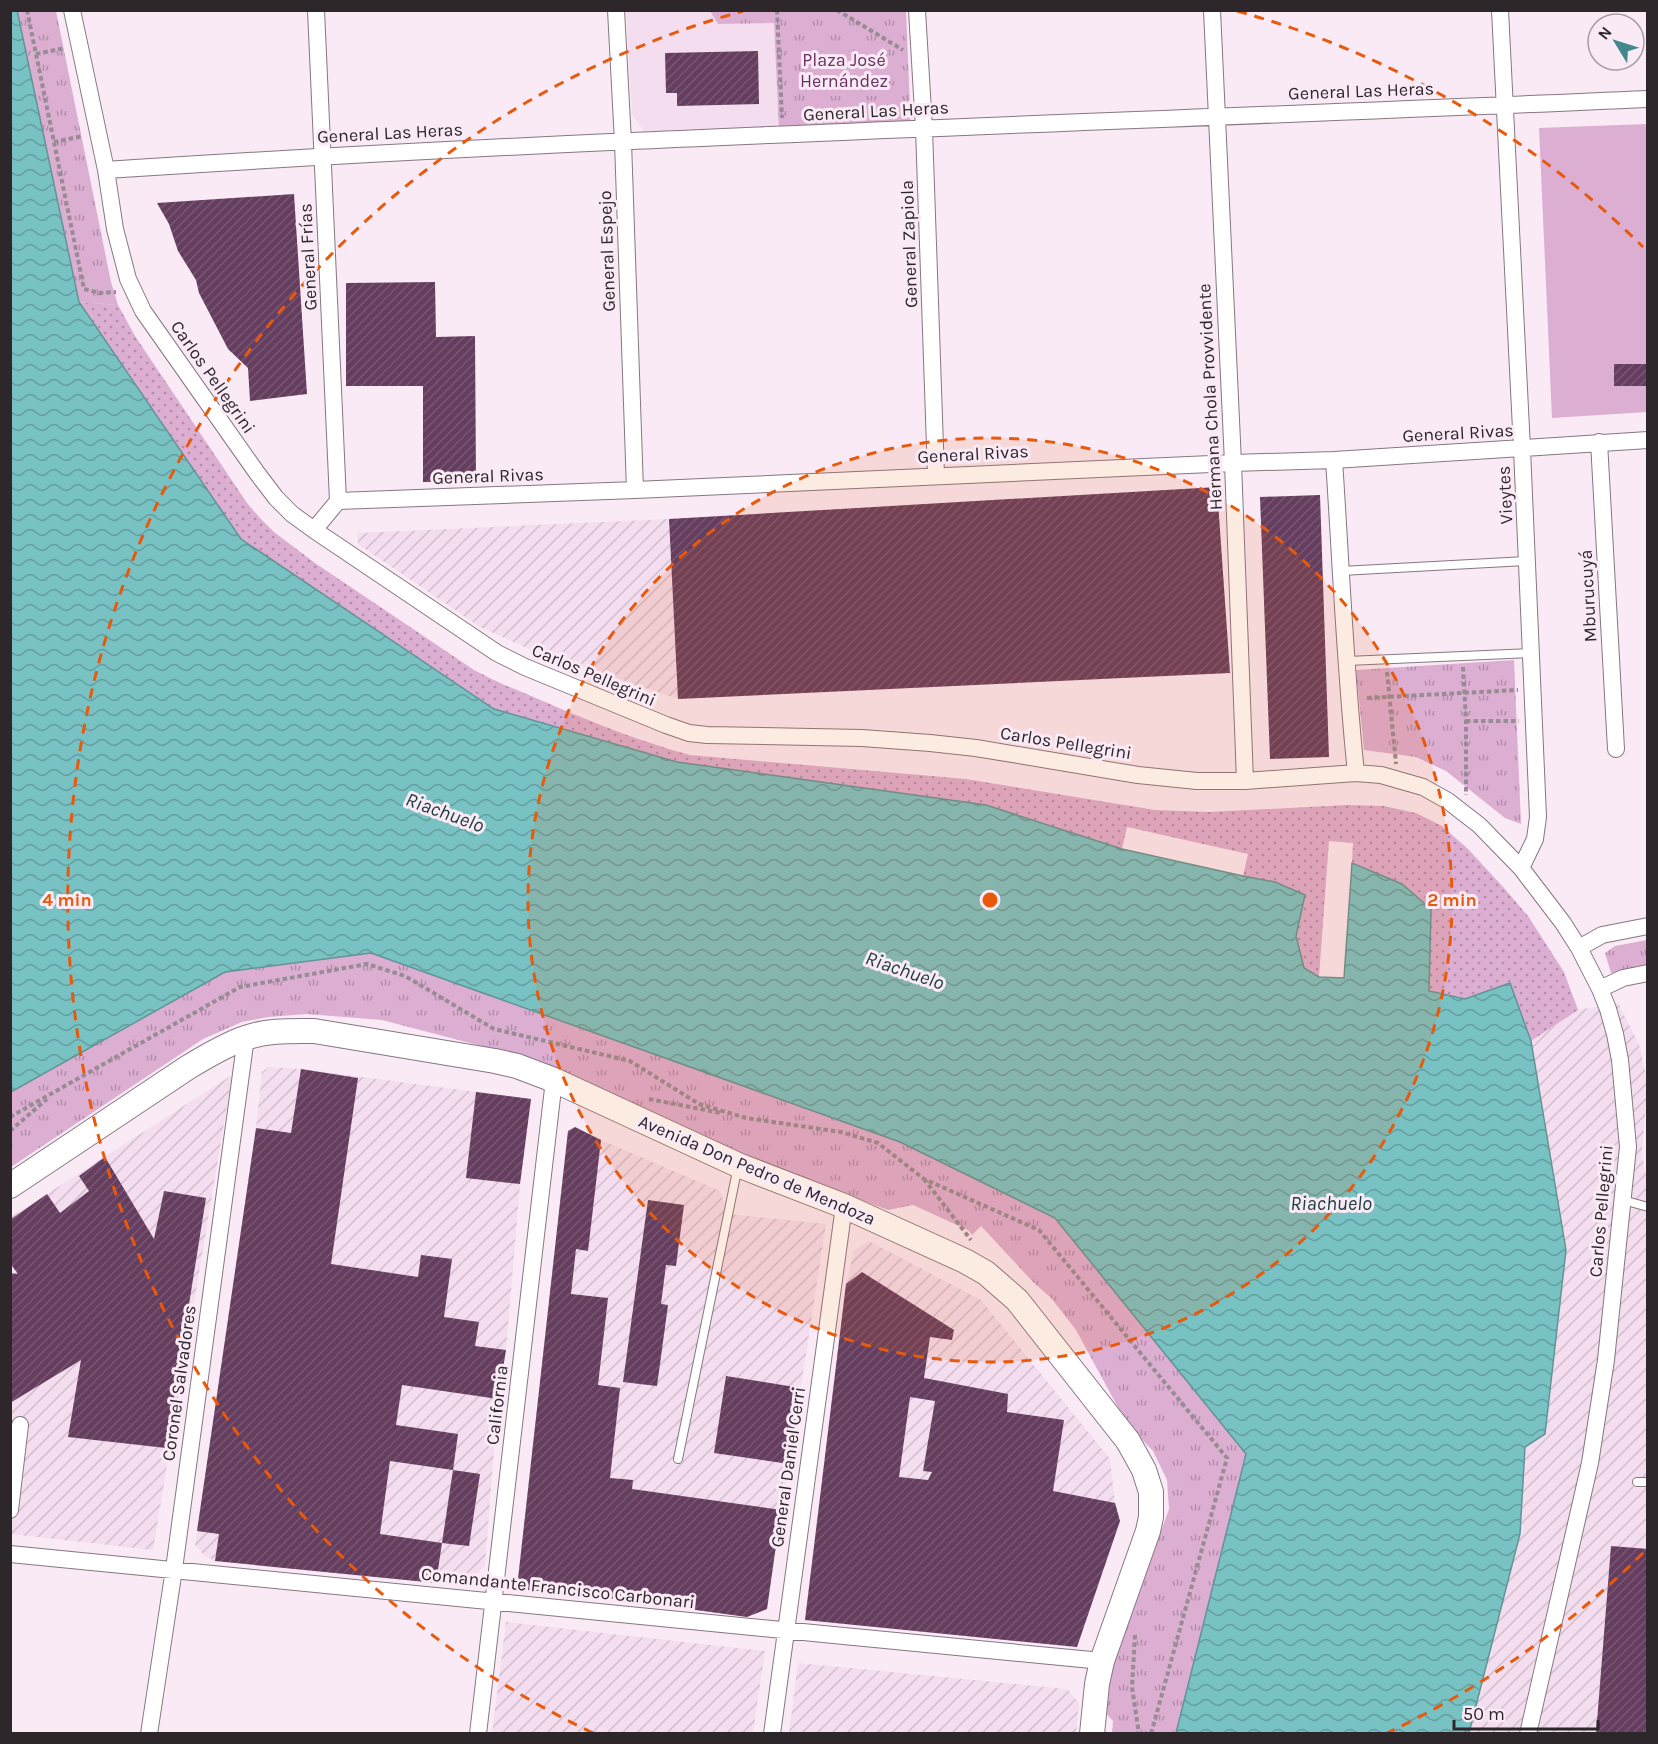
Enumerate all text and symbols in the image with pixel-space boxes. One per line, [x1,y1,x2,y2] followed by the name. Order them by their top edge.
[1586,12,1646,72] north arrow
[1594,23,1616,43] text: N
[800,49,888,92] park label: Plaza José Hernández
[1288,77,1434,105] street label: General Las Heras
[803,96,949,126] street label: General Las Heras
[317,118,463,148] street label: General Las Heras
[896,180,922,308] street label: General Zapiola
[594,190,620,312] street label: General Espejo
[294,203,322,311] street label: General Frías
[1193,283,1227,511] street label: Hermana Chola Provvidente
[166,316,260,438] street label: Carlos Pellegrini
[1402,419,1514,447] street label: General Rivas
[917,440,1029,468] street label: General Rivas
[432,463,544,489] street label: General Rivas
[1492,465,1518,525] street label: Vieytes
[1575,549,1601,643] street label: Mburucuyá
[529,639,659,711] street label: Carlos Pellegrini
[999,722,1133,764] street label: Carlos Pellegrini
[403,788,487,837] water label: Riachuelo
[42,889,92,911] text: 4 min
[1427,889,1477,911] text: 2 min
[980,890,1000,910] centre of rings
[862,946,947,995] water label: Riachuelo
[635,1110,879,1230] street label: Avenida Don Pedro de Mendoza
[1584,1144,1618,1278] street label: Carlos Pellegrini
[1290,1192,1372,1215] water label: Riachuelo
[157,1304,201,1462] street label: Coronel Salvadores
[481,1364,513,1446] street label: California
[766,1385,810,1549] street label: General Daniel Cerri
[420,1563,696,1613] street label: Comandante Francisco Carbonari
[1454,1693,1598,1731] scale bar
[1463,1703,1505,1725] text: 50 m

